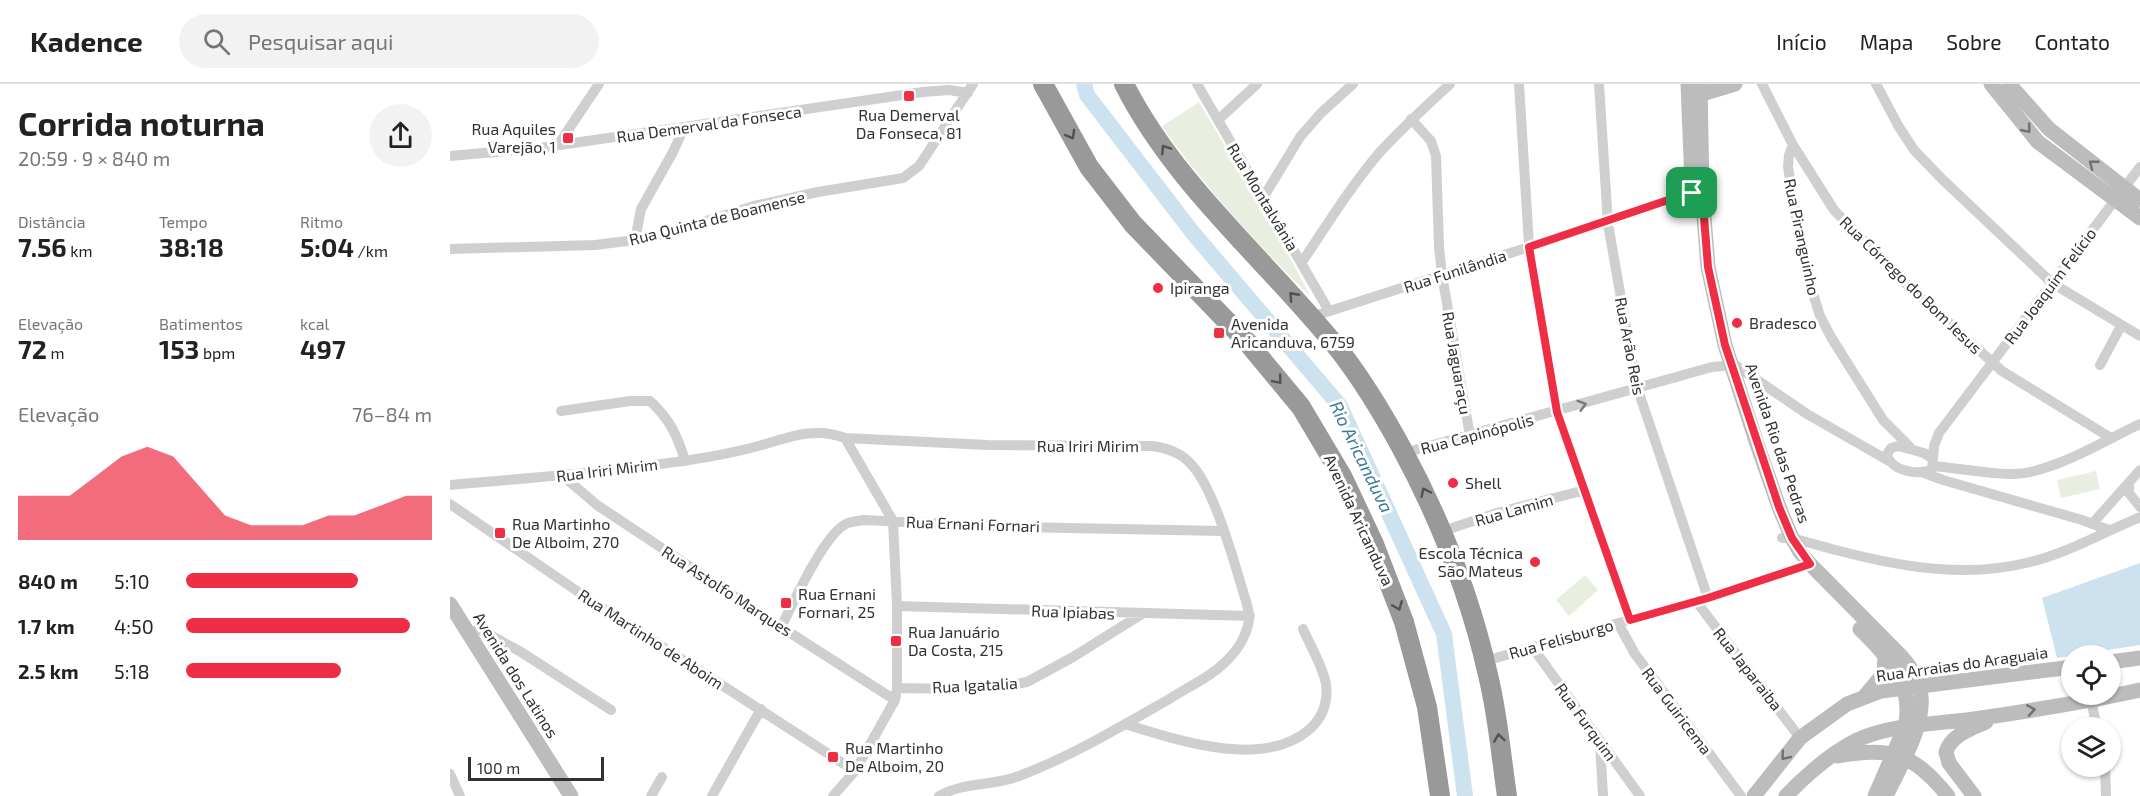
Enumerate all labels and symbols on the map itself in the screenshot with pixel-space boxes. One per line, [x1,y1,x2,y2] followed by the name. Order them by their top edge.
[902,89,916,103] marker: Rua Demerval Da Fonseca, 81
[615,101,803,146] street label: Rua Demerval da Fonseca
[856,105,962,142] place label: Rua Demerval Da Fonseca, 81
[471,119,556,157] place label: Rua Aquiles Varejão, 1
[2020,122,2031,133] one-way arrow
[1064,129,1075,140] one-way arrow
[561,131,575,145] marker: Rua Aquiles Varejão, 1
[1224,139,1303,254] street label: Rua Montalvânia
[1161,145,1172,156] one-way arrow
[2089,161,2100,172] one-way arrow
[1666,167,1717,218] pin
[1781,177,1824,297] street label: Rua Piranguinho
[627,186,807,250] street label: Rua Quinta de Boamense
[1836,212,1986,357] street label: Rua Córrego do Bom Jesus
[2000,224,2100,348] street label: Rua Joaquim Felício
[1401,245,1509,296] street label: Rua Funilândia
[1170,278,1230,297] place label: Ipiranga
[1151,281,1165,295] marker: Ipiranga
[1289,292,1300,303] one-way arrow
[1612,295,1649,396] street label: Rua Arão Reis
[1438,310,1476,416] street label: Rua Jaguaraçu
[1749,313,1817,332] place label: Bradesco
[1231,314,1355,351] place label: Avenida Aricanduva, 6759
[1730,316,1744,330] marker: Bradesco
[1212,326,1226,340] marker: Avenida Aricanduva, 6759
[1742,360,1815,525] street label: Avenida Rio das Pedras
[1271,373,1282,384] one-way arrow
[1325,397,1398,516] water label: Rio Aricanduva
[1576,400,1587,412] one-way arrow
[1418,409,1535,458] street label: Rua Capinópolis
[1037,436,1139,455] street label: Rua Iriri Mirim
[1321,451,1398,588] street label: Avenida Aricanduva
[555,454,659,485] street label: Rua Iriri Mirim
[1465,473,1502,492] place label: Shell
[1446,476,1460,490] marker: Shell
[1420,488,1432,499] one-way arrow
[1473,489,1555,530] street label: Rua Lamim
[906,512,1040,535] street label: Rua Ernani Fornari
[512,514,619,551] place label: Rua Martinho De Alboim, 270
[493,526,507,540] marker: Rua Martinho De Alboim, 270
[659,541,796,640] street label: Rua Astolfo Marques
[1419,543,1523,580] place label: Escola Técnica São Mateus
[1528,555,1542,569] marker: Escola Técnica São Mateus
[798,584,876,621] place label: Rua Ernani Fornari, 25
[575,585,727,693] street label: Rua Martinho de Aboim
[779,596,793,610] marker: Rua Ernani Fornari, 25
[1391,600,1403,611] one-way arrow
[1031,601,1115,622] street label: Rua Ipiabas
[470,608,563,741] street label: Avenida dos Latinos
[1506,615,1615,662] street label: Rua Felisburgo
[908,622,1003,659] place label: Rua Januário Da Costa, 215
[1710,623,1787,714] street label: Rua Japaraiba
[889,634,903,648] marker: Rua Januário Da Costa, 215
[1875,642,2049,685] street label: Rua Arraias do Araguaia
[1639,663,1716,758] street label: Rua Guiricema
[932,673,1018,696] street label: Rua Igatalia
[1552,679,1621,764] street label: Rua Furquim
[2026,705,2035,717] one-way arrow
[1493,733,1506,743] one-way arrow
[845,738,944,775] place label: Rua Martinho De Alboim, 20
[1781,749,1792,760] one-way arrow
[826,750,840,764] marker: Rua Martinho De Alboim, 20
[468,754,604,782] scale bar

